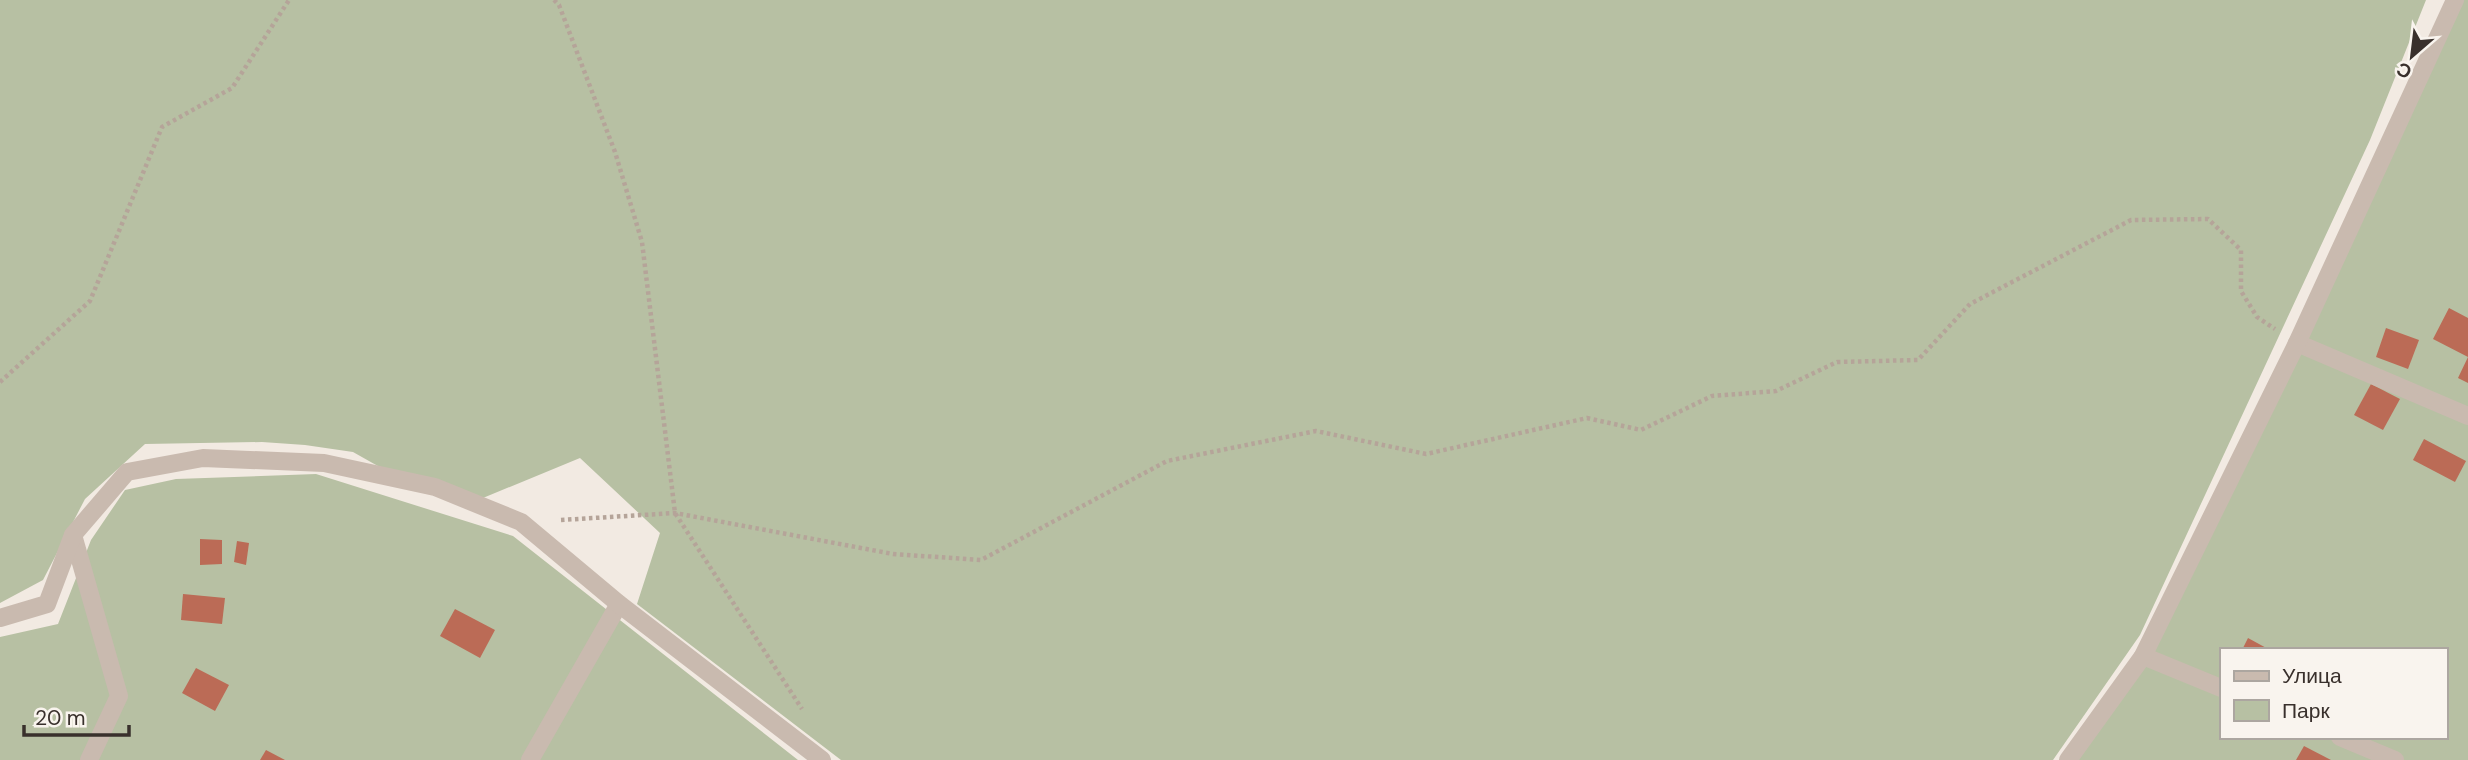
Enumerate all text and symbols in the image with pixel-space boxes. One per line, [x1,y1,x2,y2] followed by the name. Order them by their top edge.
[2377,21,2447,91] north arrow
[2392,56,2416,85] text: С
[2220,648,2447,739] legend
[2282,662,2342,690] text: Улица
[24,694,130,738] scale bar
[2282,697,2330,725] text: Парк
[35,704,86,732] text: 20 m

